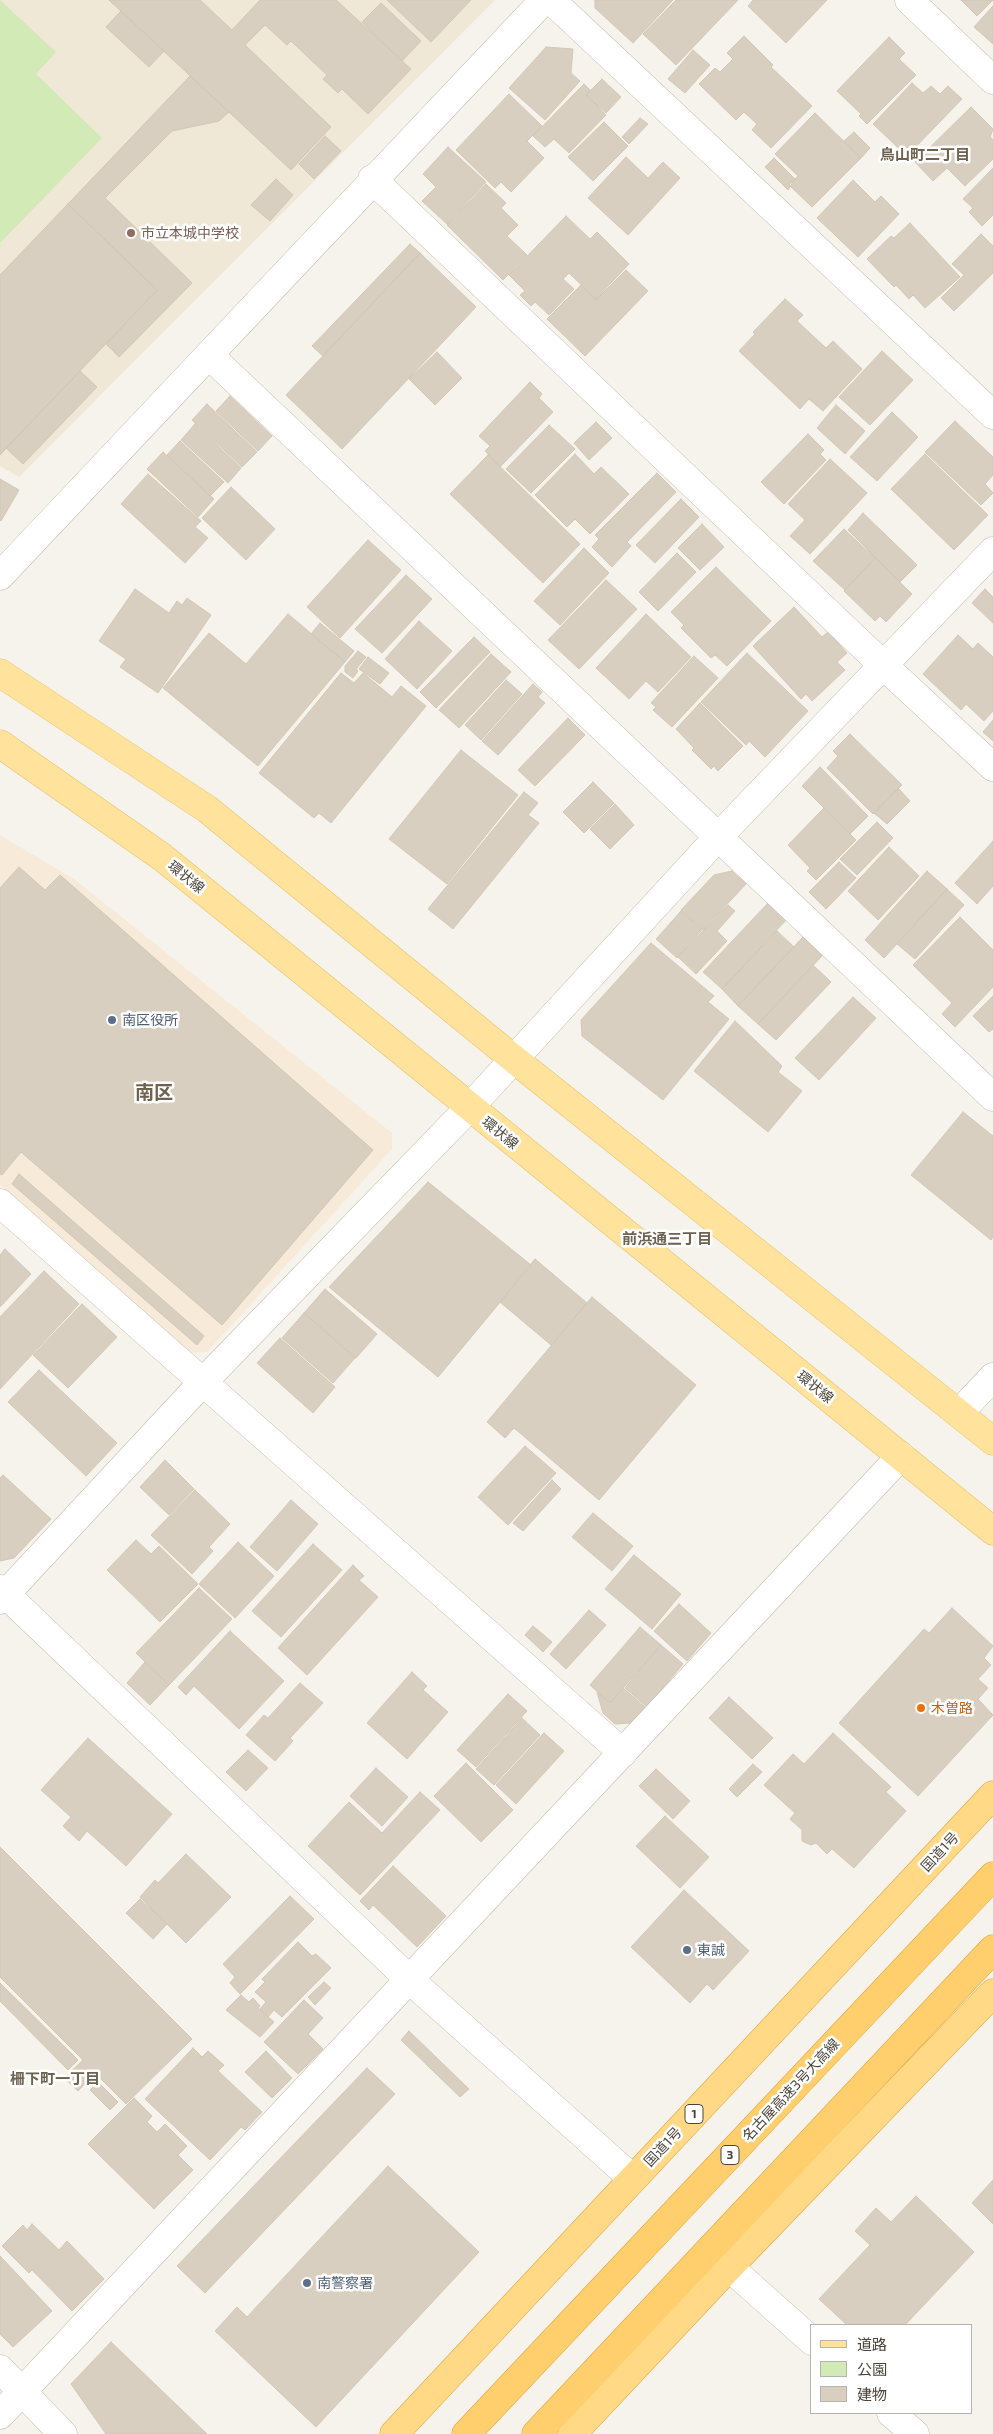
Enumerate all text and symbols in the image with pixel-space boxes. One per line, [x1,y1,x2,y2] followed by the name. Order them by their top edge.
[880,146,970,164] district label: 鳥山町二丁目
[141,225,239,241] place label: 市立本城中学校
[125,227,137,239] marker: 市立本城中学校
[164,857,208,897] street label: 環状線
[122,1012,178,1028] place label: 南区役所
[106,1014,118,1026] marker: 南区役所
[135,1082,173,1104] district label: 南区
[478,1113,522,1153] street label: 環状線
[622,1230,712,1248] district label: 前浜通三丁目
[793,1367,837,1407] street label: 環状線
[931,1700,973,1716] place label: 木曽路
[915,1702,927,1714] marker: 木曽路
[918,1829,962,1875] street label: 国道1号
[697,1942,725,1958] place label: 東誠
[681,1944,693,1956] marker: 東誠
[739,2035,843,2145] street label: 名古屋高速3号大高線
[10,2070,100,2088] district label: 柵下町一丁目
[685,2104,703,2124] road number: 1
[641,2124,685,2170] street label: 国道1号
[721,2146,739,2164] road number: 3
[317,2275,373,2291] place label: 南警察署
[301,2277,313,2289] marker: 南警察署
[810,2324,973,2414] legend
[857,2335,887,2353] text: 道路
[857,2360,887,2378] text: 公園
[857,2385,887,2403] text: 建物

